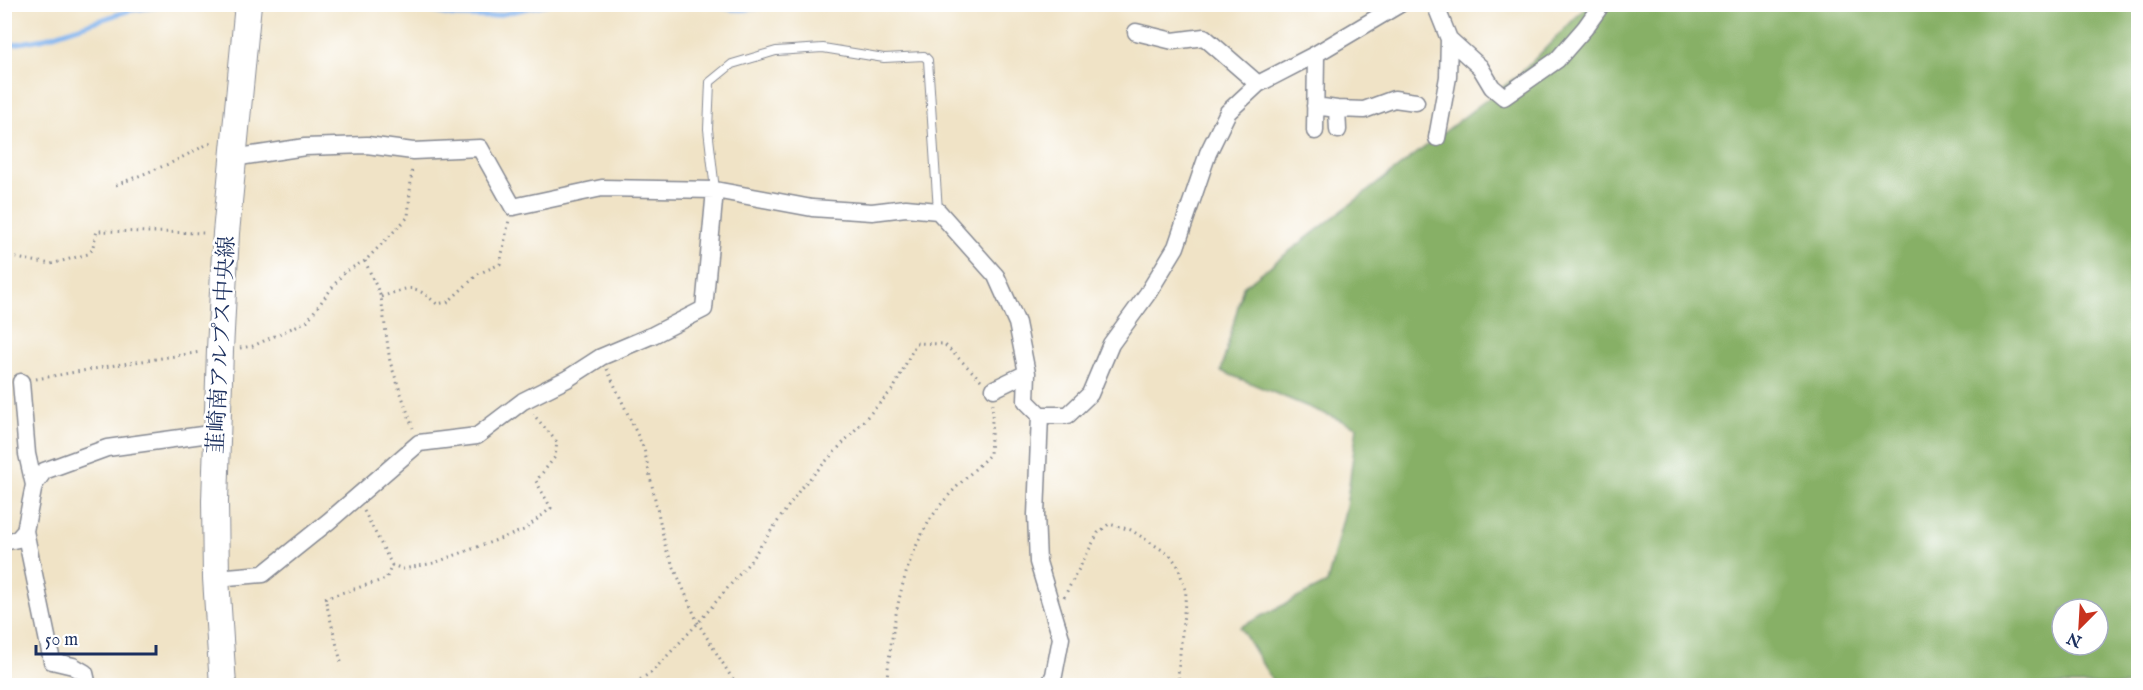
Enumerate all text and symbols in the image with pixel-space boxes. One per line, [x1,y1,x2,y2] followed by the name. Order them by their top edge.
[202,235,242,455] street label: 韮崎南アルプス中央線
[2050,597,2110,657] north arrow
[36,618,156,656] scale bar
[2064,627,2086,651] text: N
[45,629,78,652] text: 50 m

